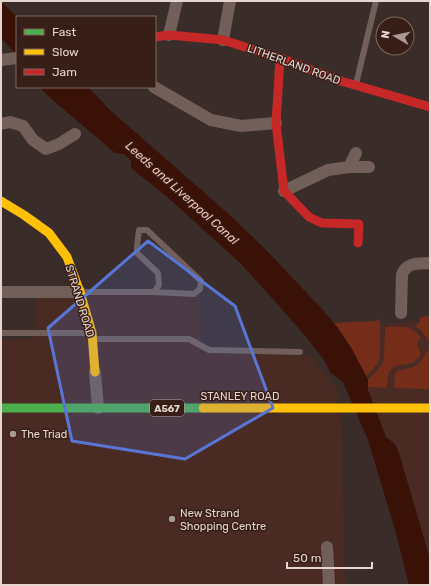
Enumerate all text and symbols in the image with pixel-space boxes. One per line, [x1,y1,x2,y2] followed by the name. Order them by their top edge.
[16,16,156,88] legend
[375,16,415,56] north arrow
[52,25,76,39] text: Fast
[379,30,393,39] text: N
[245,42,342,87] street label: LITHERLAND ROAD
[52,45,79,59] text: Slow
[52,65,77,79] text: Jam
[123,139,242,248] water label: Leeds and Liverpool Canal
[62,263,97,339] street label: STRAND ROAD
[200,390,280,403] street label: STANLEY ROAD
[150,400,184,416] road number: A567
[21,428,67,441] place label: The Triad
[8,429,18,439] marker: The Triad
[180,507,266,533] place label: New Strand Shopping Centre
[167,514,177,524] marker: New Strand Shopping Centre
[287,544,372,570] scale bar
[293,551,321,565] text: 50 m

